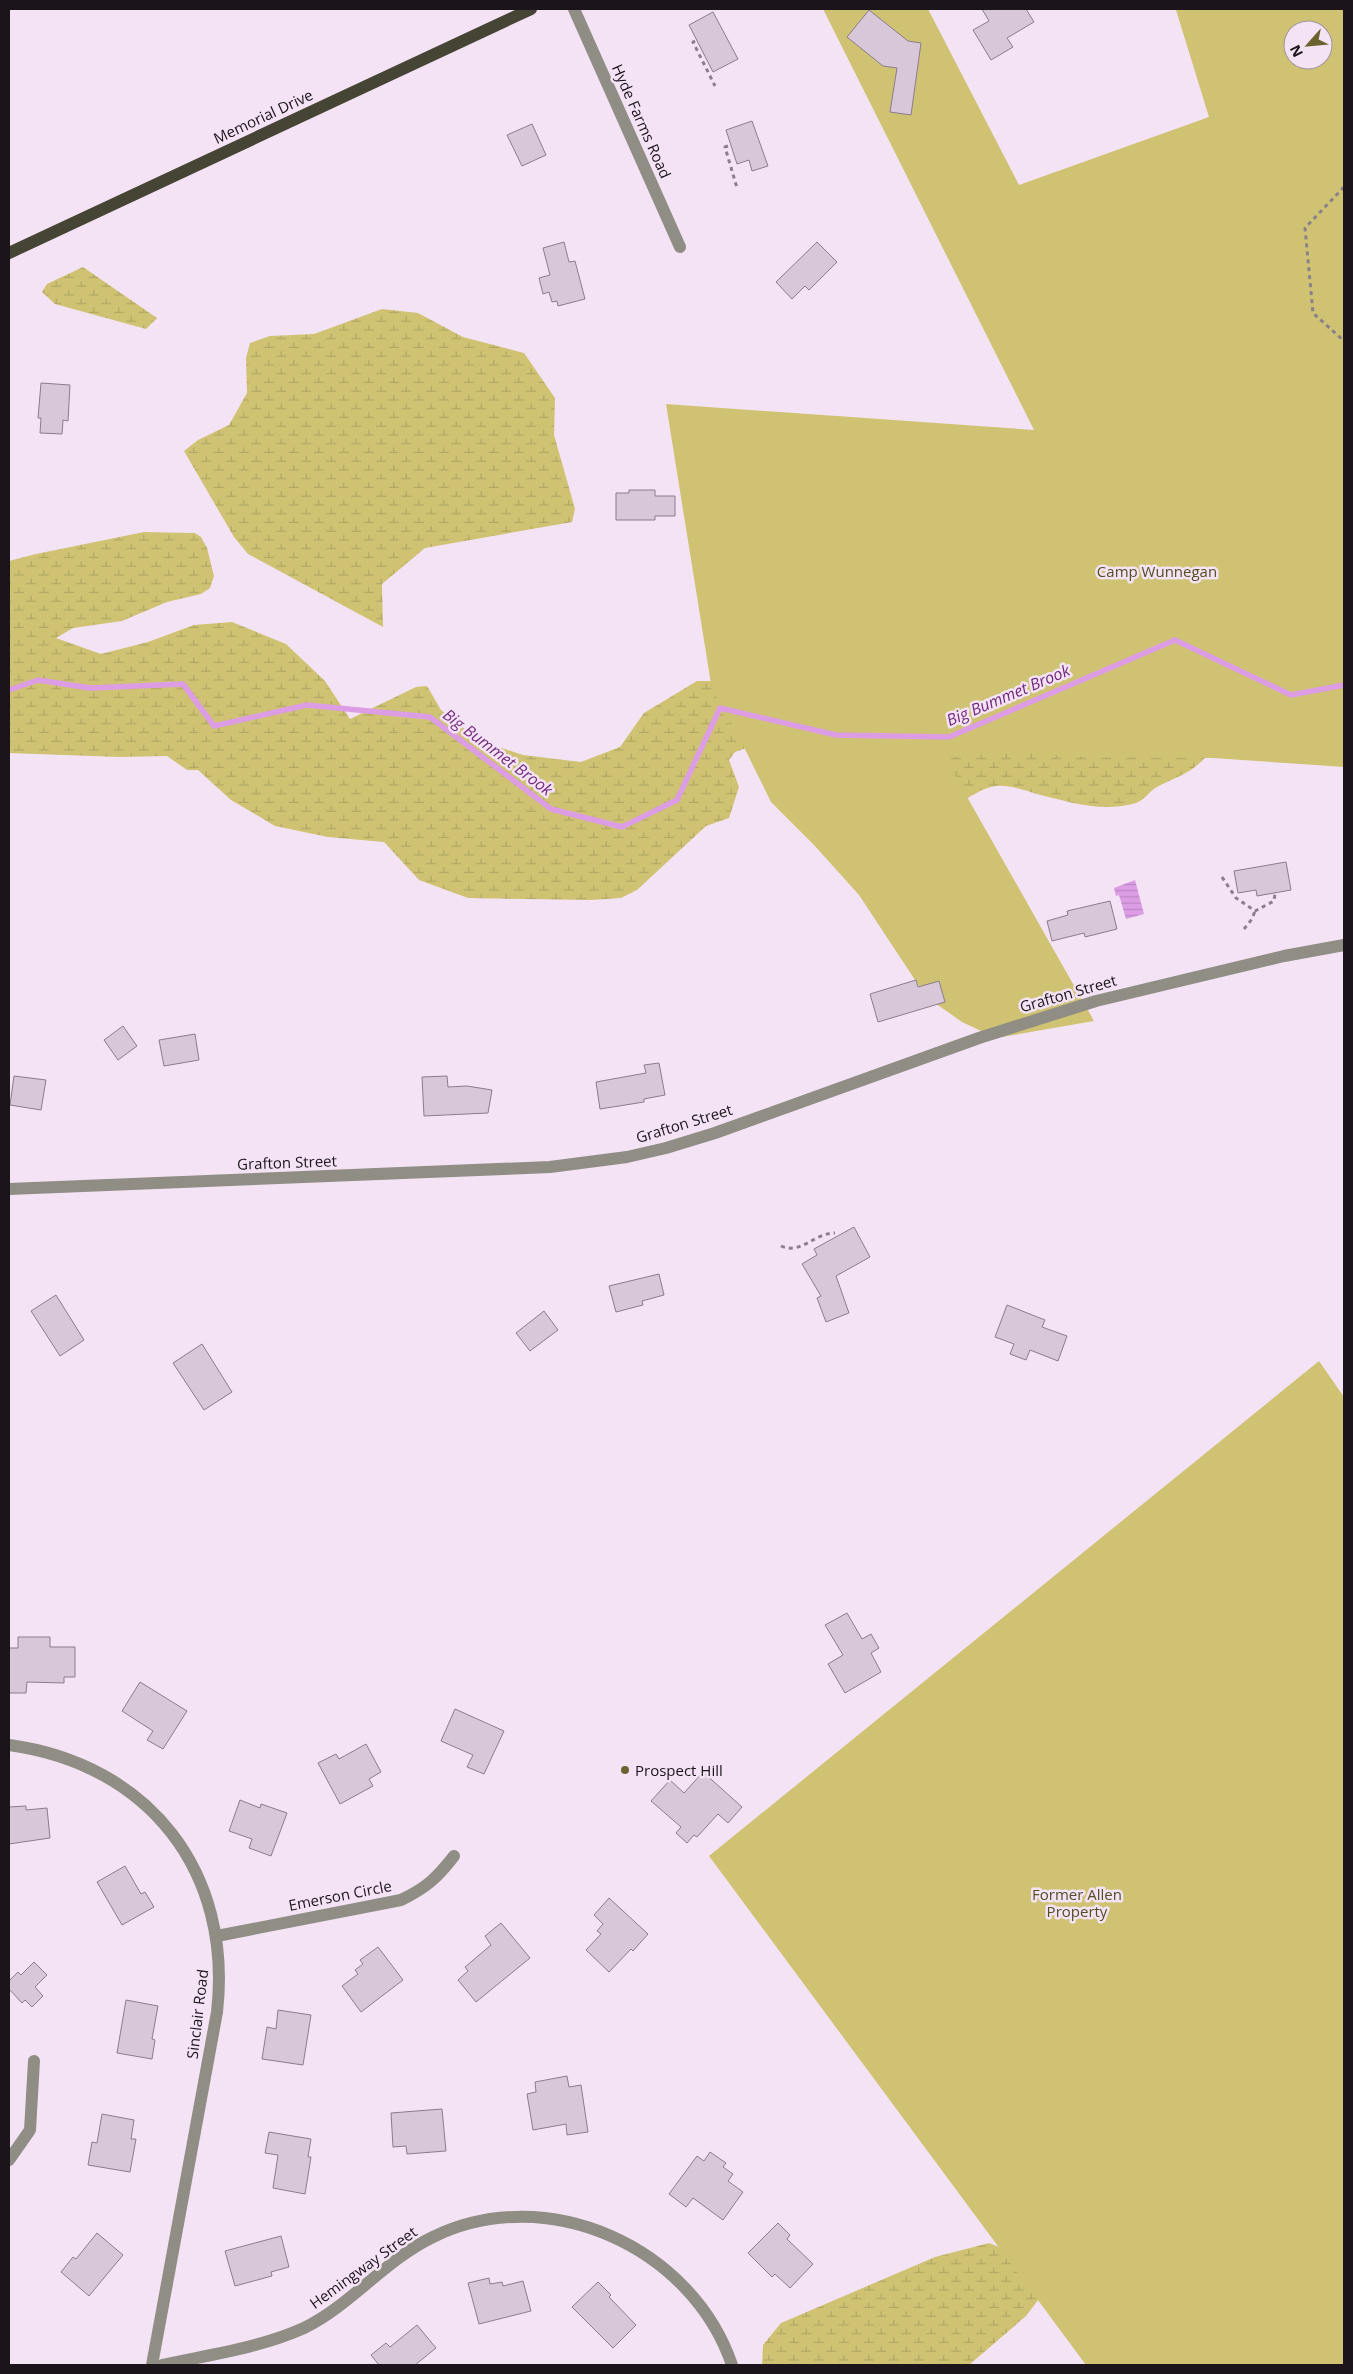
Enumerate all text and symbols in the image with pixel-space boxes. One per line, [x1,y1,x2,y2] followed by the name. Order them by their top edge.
[1283,20,1333,70] north arrow
[1285,42,1307,61] text: N
[608,61,676,181] street label: Hyde Farms Road
[210,84,316,148] street label: Memorial Drive
[1097,561,1217,581] park label: Camp Wunnegan
[943,659,1074,731] water label: Big Bummet Brook
[439,704,558,801] water label: Big Bummet Brook
[1017,970,1119,1016] street label: Grafton Street
[633,1099,735,1147] street label: Grafton Street
[237,1150,337,1174] street label: Grafton Street
[635,1760,723,1780] place label: Prospect Hill
[619,1764,631,1776] marker: Prospect Hill
[287,1875,393,1915] street label: Emerson Circle
[1032,1884,1122,1921] park label: Former Allen Property
[182,1968,212,2060] street label: Sinclair Road
[305,2221,421,2313] street label: Hemingway Street

